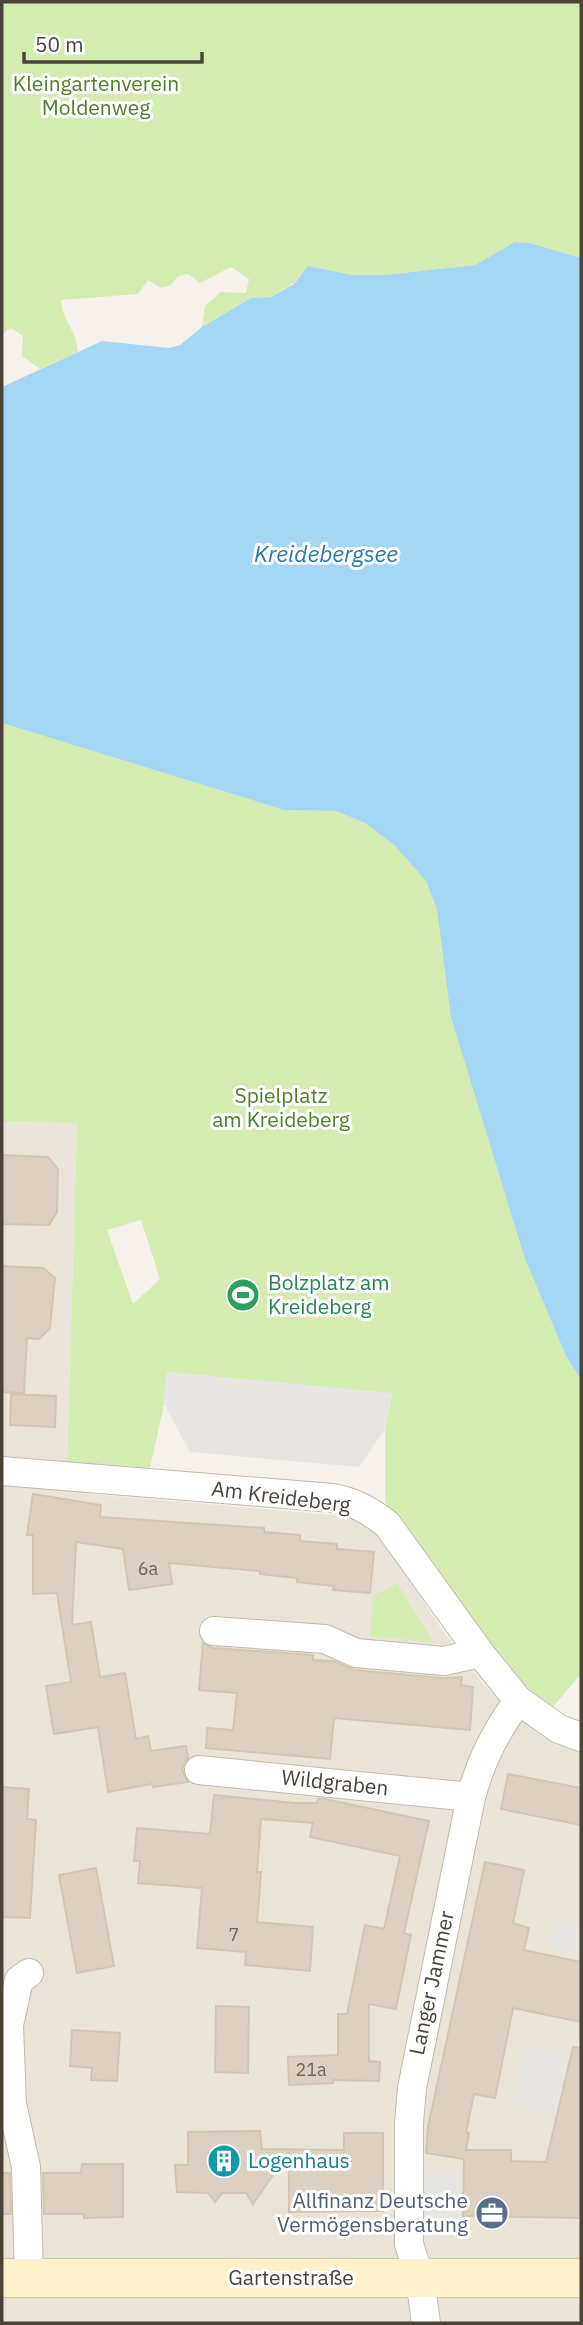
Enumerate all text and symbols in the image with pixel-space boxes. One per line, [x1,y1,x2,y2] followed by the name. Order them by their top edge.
[24,21,203,65] scale bar
[35,30,84,58] text: 50 m
[13,69,179,121] park label: Kleingartenverein Moldenweg
[254,538,398,568] water label: Kreidebergsee
[212,1081,350,1133] park label: Spielplatz am Kreideberg
[268,1268,390,1320] place label: Bolzplatz am Kreideberg
[224,1276,262,1314] sports icon: Bolzplatz am Kreideberg
[210,1474,352,1518] street label: Am Kreideberg
[138,1557,159,1580] house number: 6a
[280,1762,390,1802] street label: Wildgraben
[402,1908,460,2057] street label: Langer Jammer
[229,1923,239,1946] house number: 7
[295,2058,327,2081] house number: 21a
[205,2142,243,2180] building icon: Logenhaus
[248,2146,350,2174] place label: Logenhaus
[277,2186,468,2238] place label: Allfinanz Deutsche Vermögensberatung
[473,2194,511,2232] office icon: Allfinanz Deutsche Vermögensberatung
[228,2263,354,2291] street label: Gartenstraße

